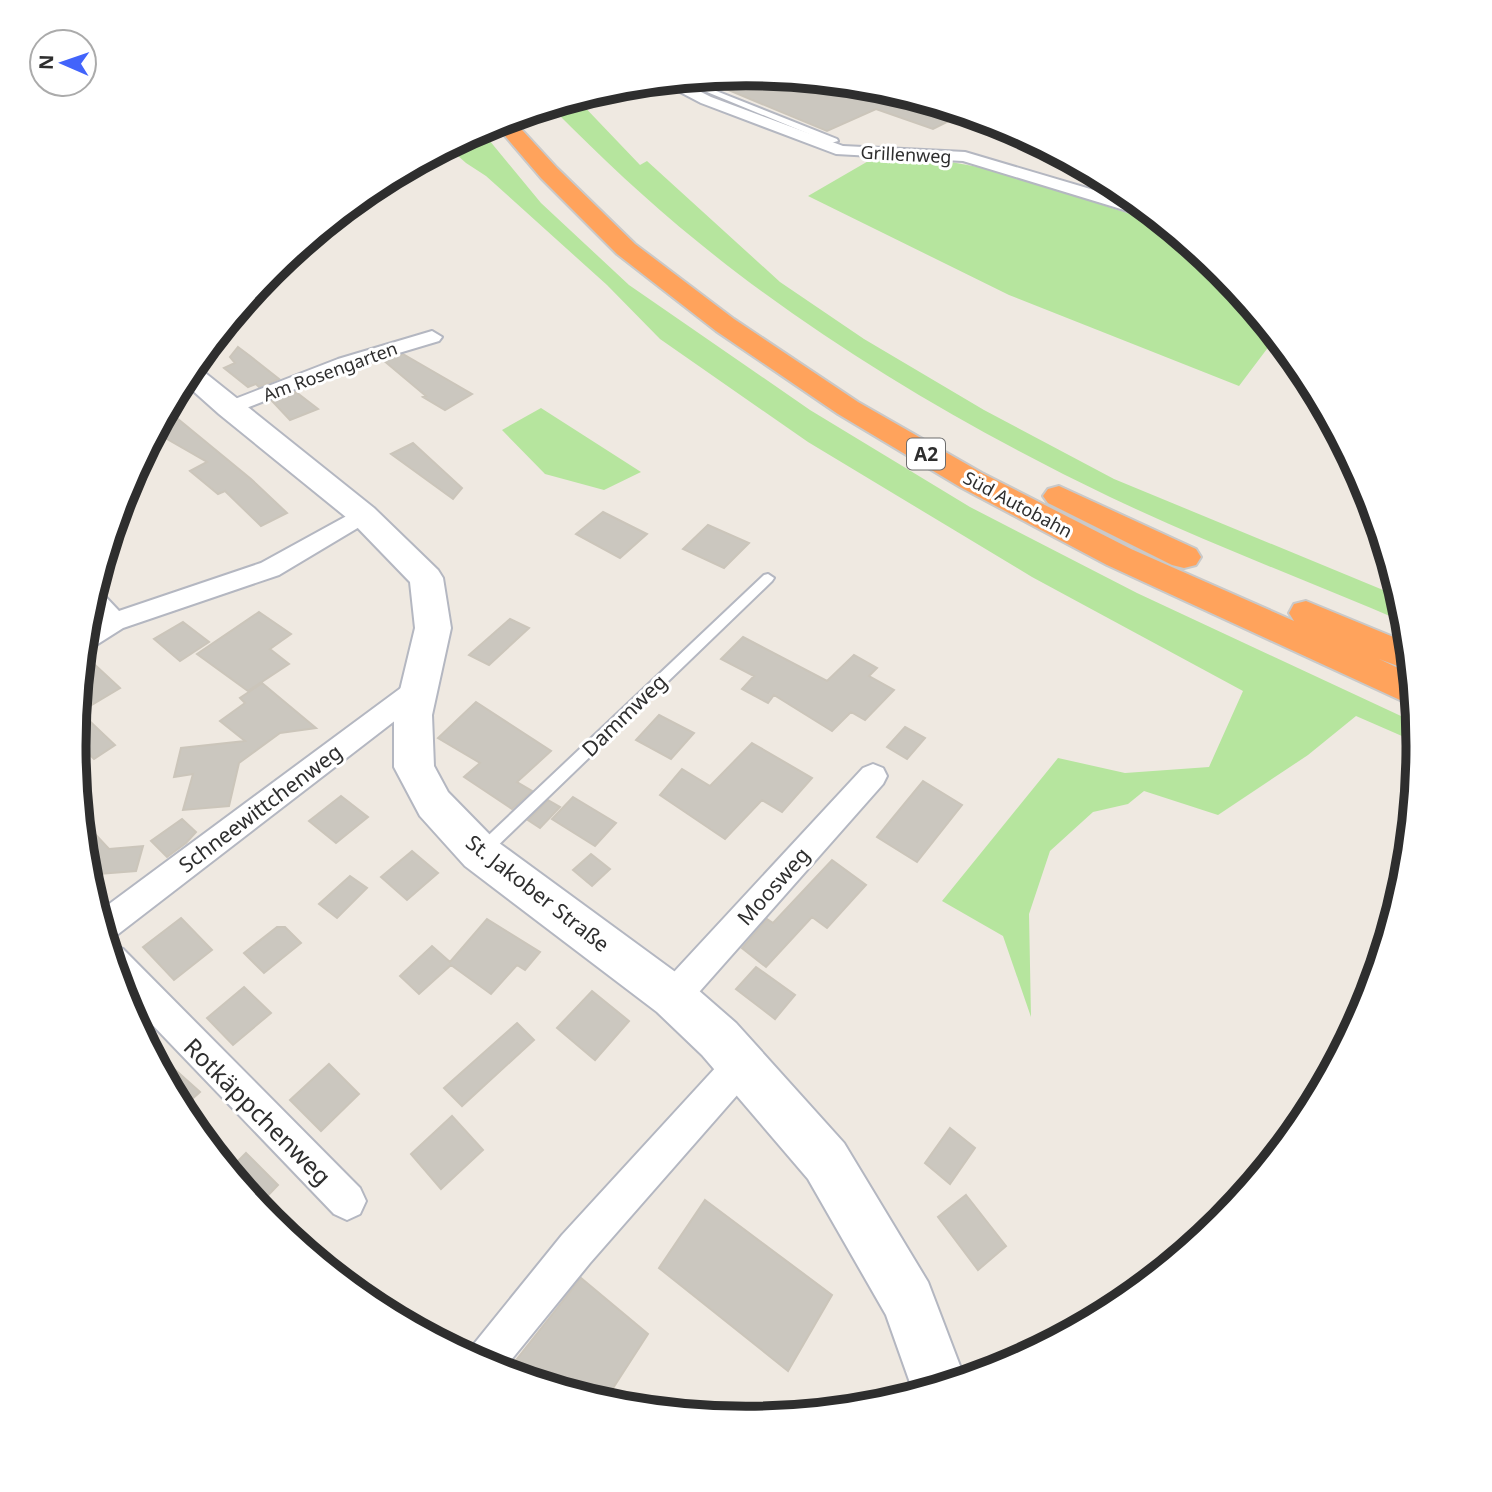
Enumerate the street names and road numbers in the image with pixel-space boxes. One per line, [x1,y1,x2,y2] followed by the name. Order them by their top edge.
[860,140,952,168] street label: Grillenweg
[259,336,401,406] street label: Am Rosengarten
[907,438,945,470] road number: A2
[959,465,1077,543] street label: Süd Autobahn
[576,668,672,762] street label: Dammweg
[173,738,347,878] street label: Schneewittchenweg
[461,828,615,958] street label: St. Jakober Straße
[731,841,815,931] street label: Moosweg
[177,1030,339,1192] street label: Rotkäppchenweg

